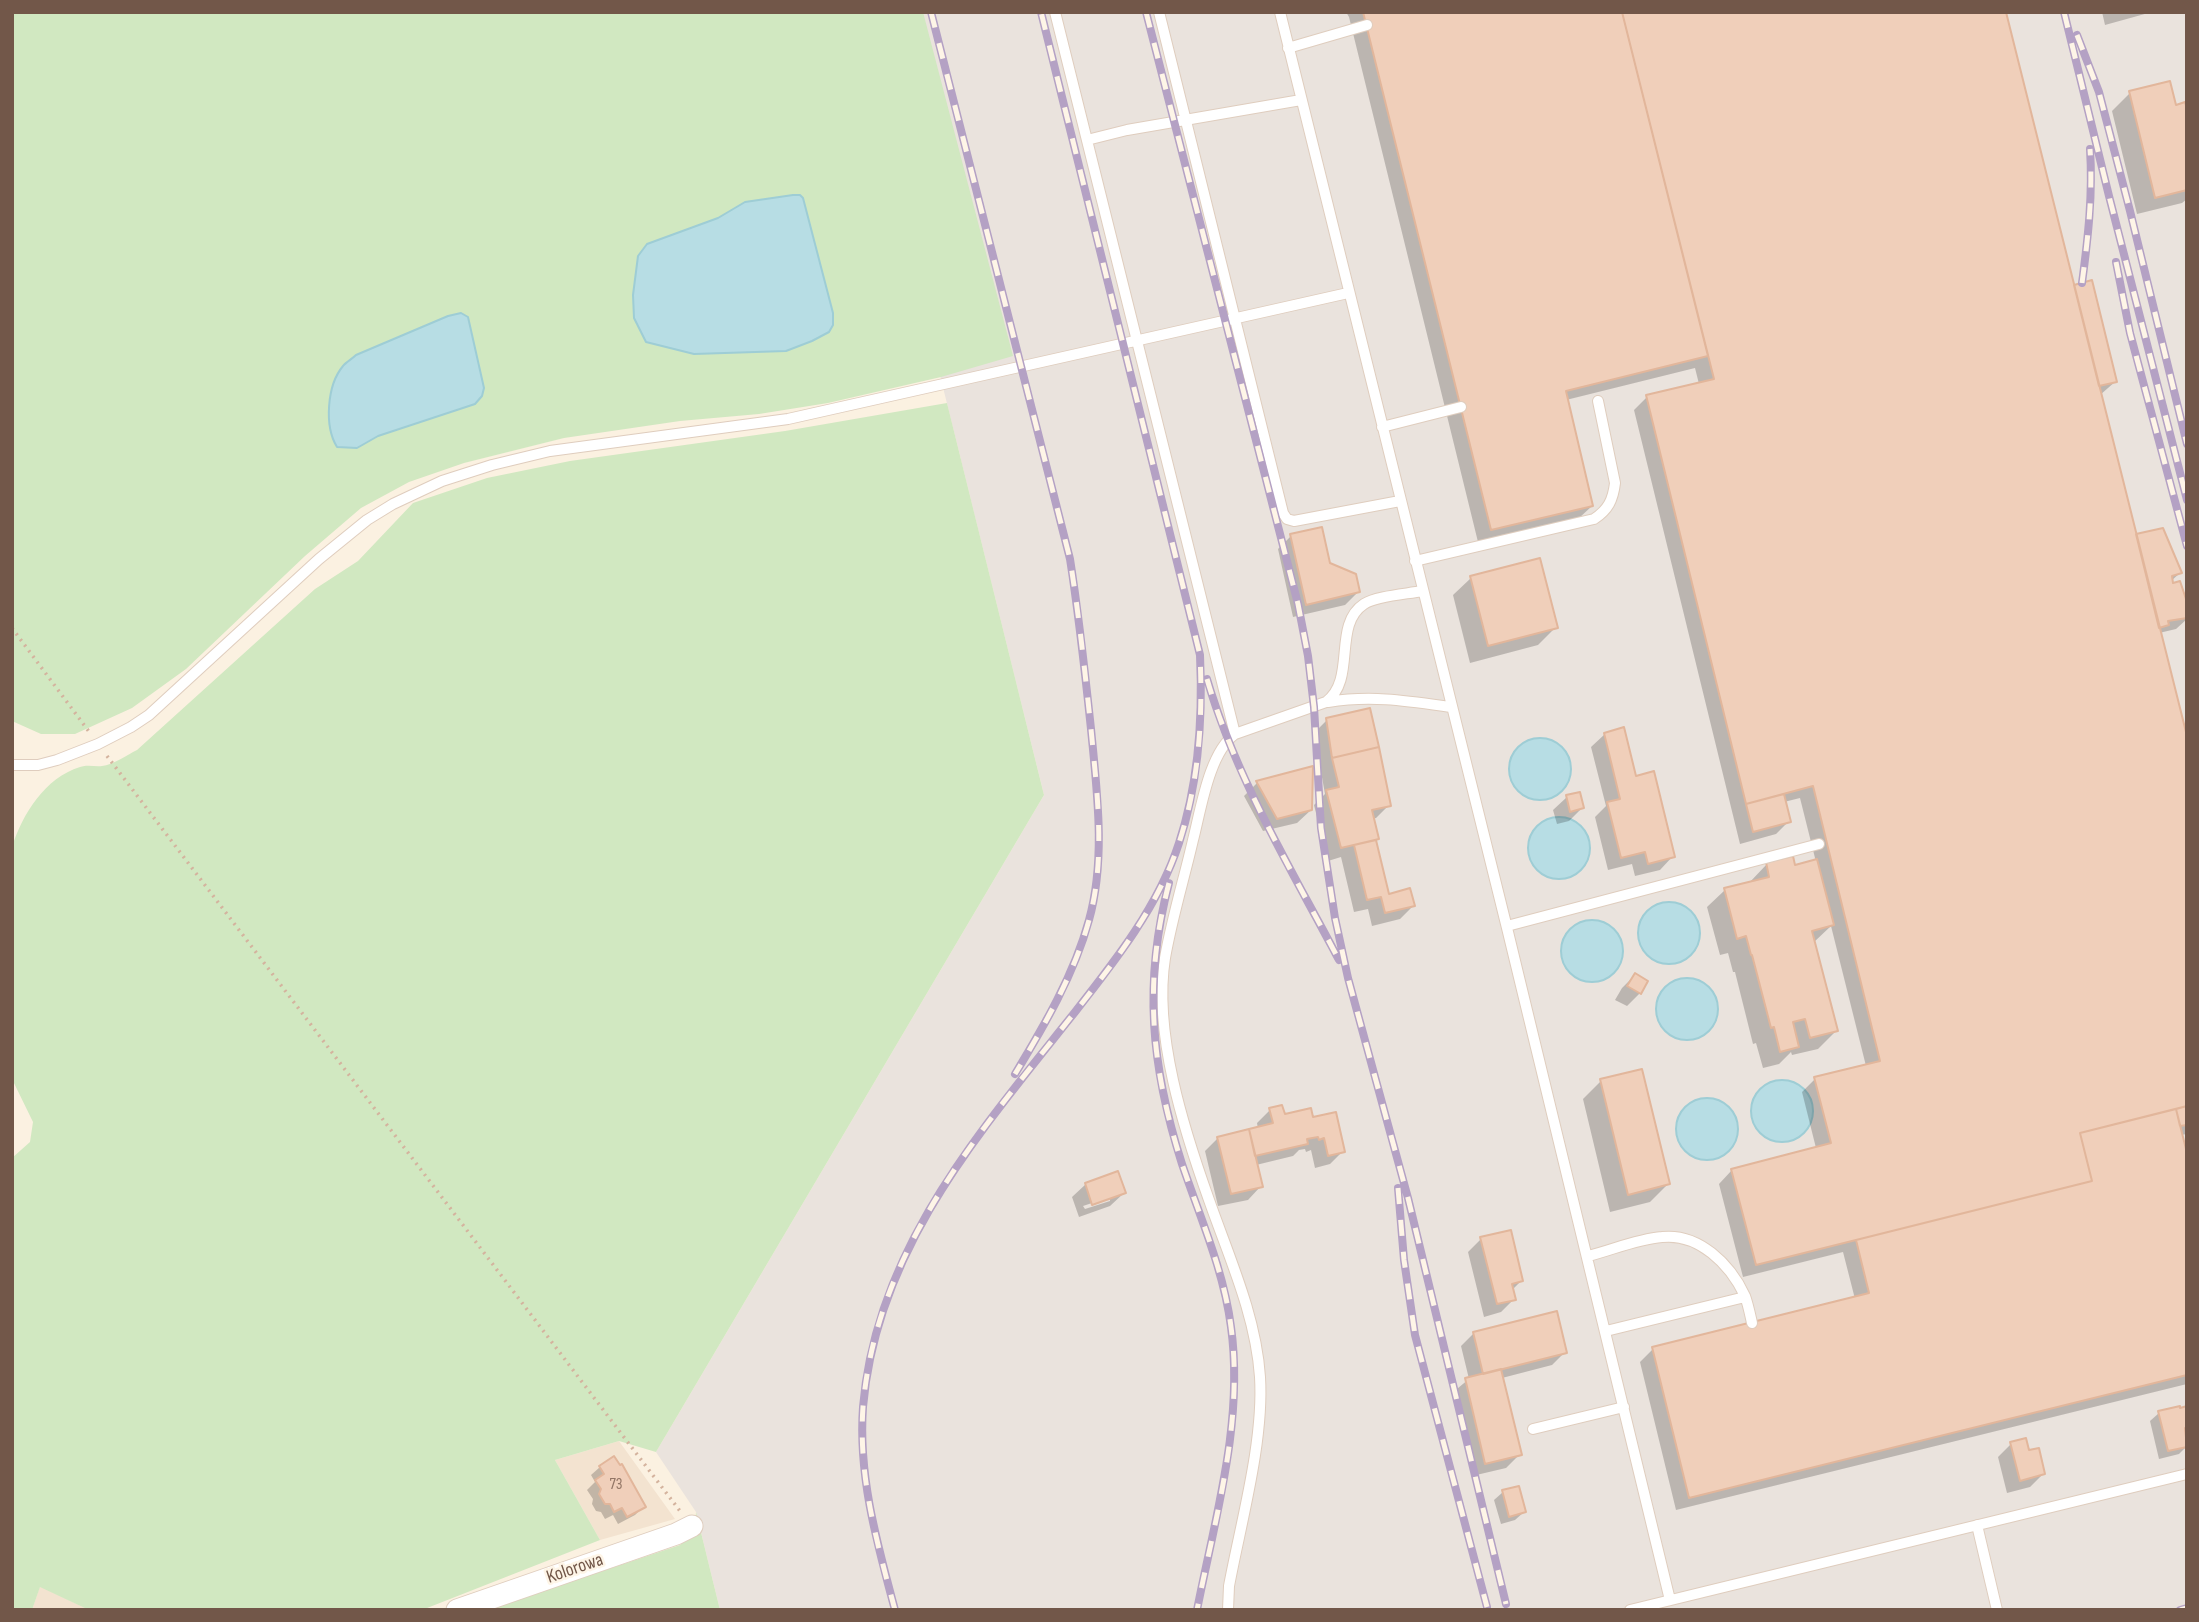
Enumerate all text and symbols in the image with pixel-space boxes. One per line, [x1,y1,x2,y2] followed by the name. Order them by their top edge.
[609,1475,623,1495] house number: 73
[544,1549,606,1589] street label: Kolorowa

